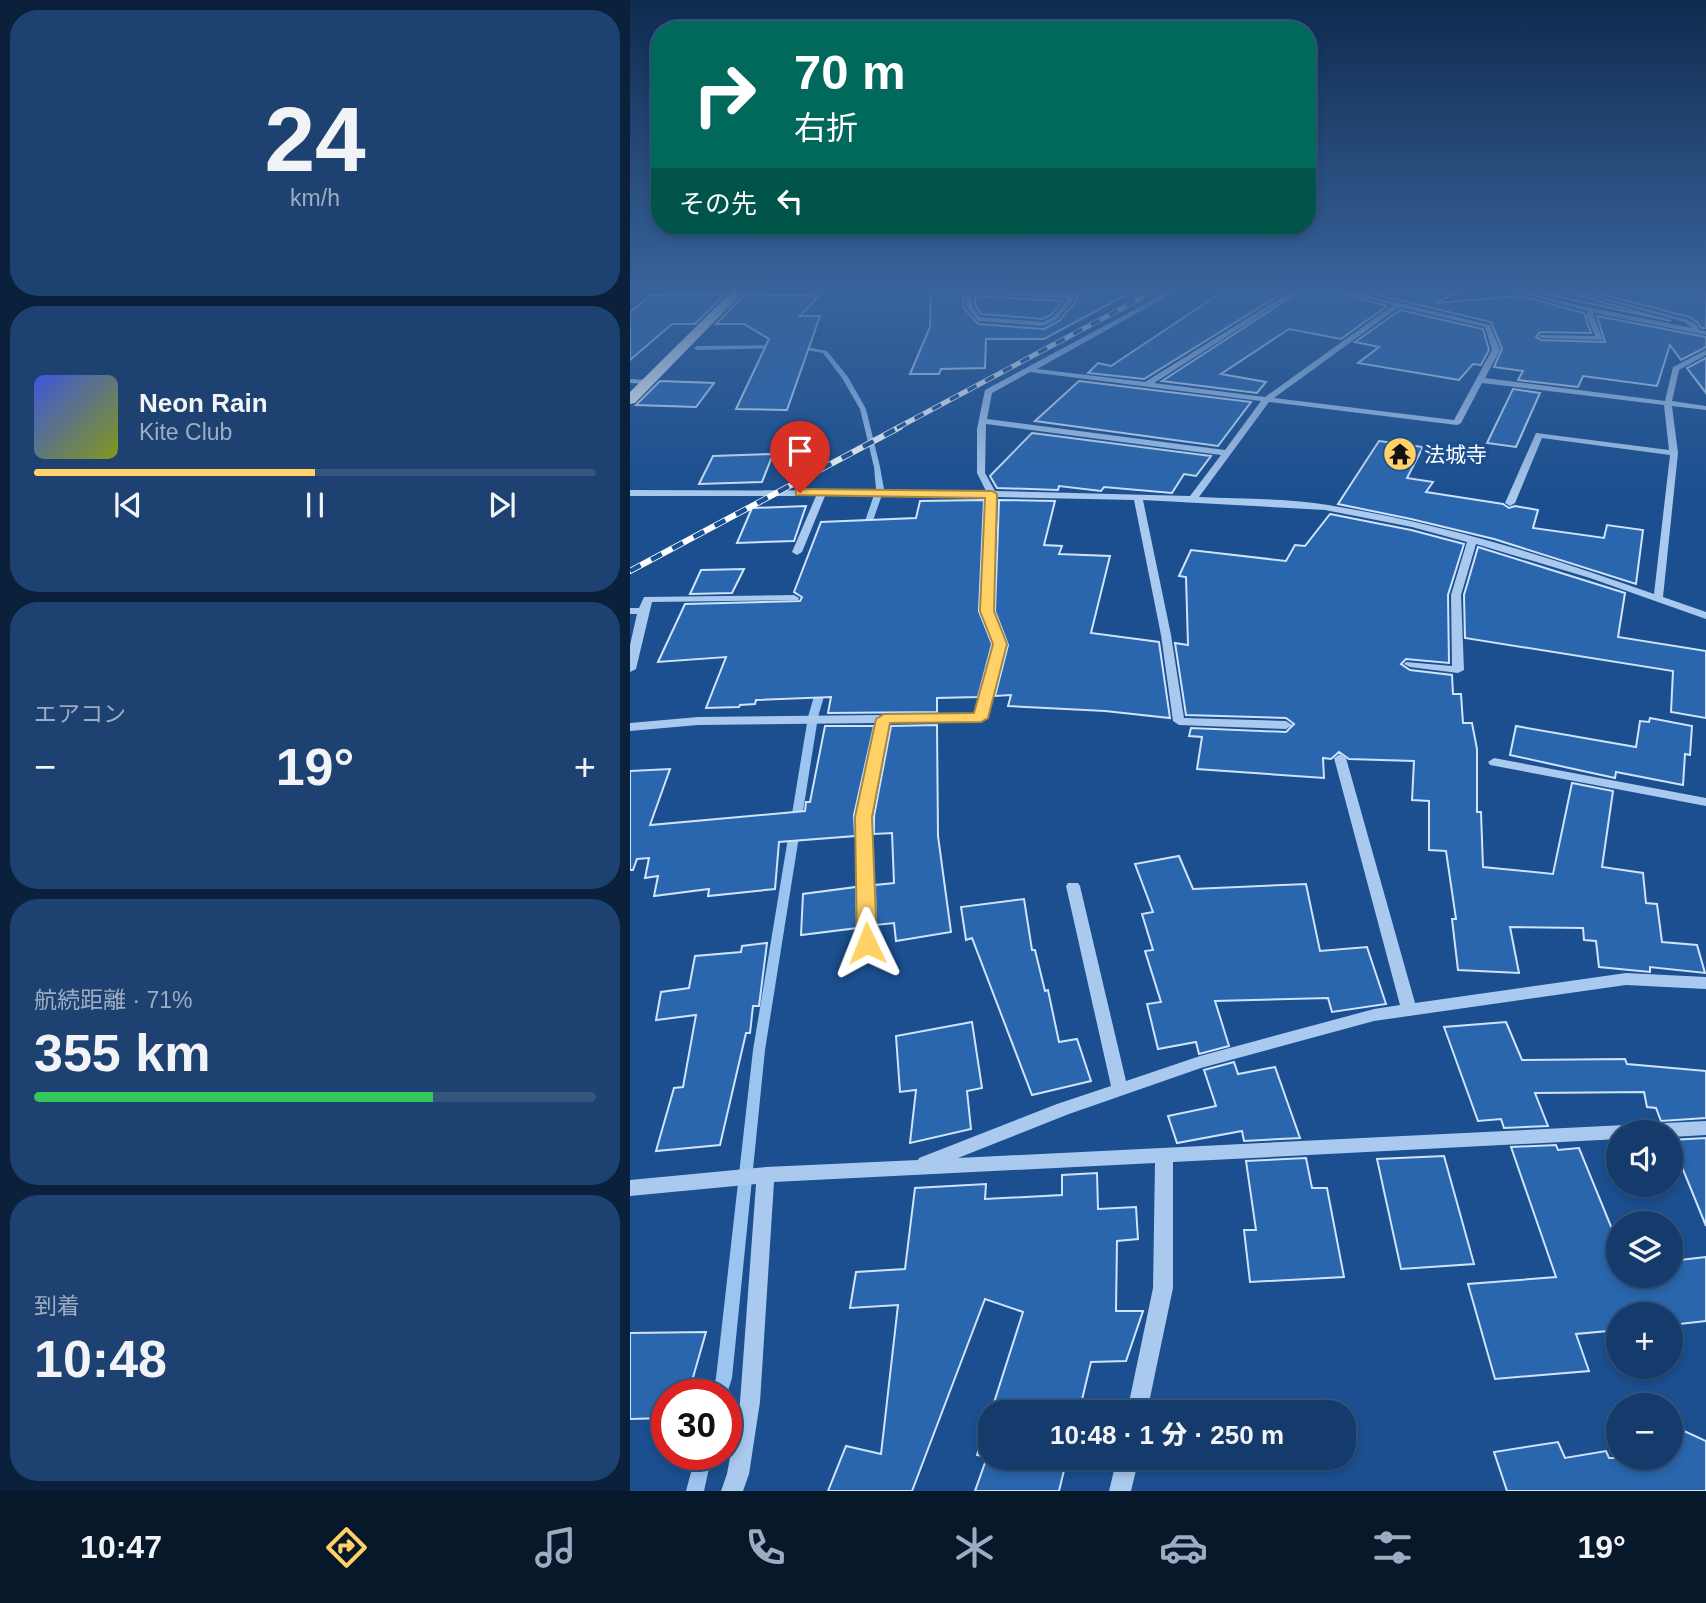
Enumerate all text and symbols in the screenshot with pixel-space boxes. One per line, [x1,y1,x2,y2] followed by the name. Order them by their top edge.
[794,45,906,99] text: 70 m
[679,49,770,140] icon: right
[264,89,366,190] text: 24
[794,110,858,146] text: 右折
[771,182,809,220] icon: left
[290,185,340,211] text: km/h
[679,189,757,219] text: その先
[139,388,268,418] text: Neon Rain
[139,419,232,445] text: Kite Club
[770,421,830,493] pin
[781,432,819,470] icon: arrive
[1381,435,1419,473] temple icon: 法城寺
[1424,443,1487,466] place label: 法城寺
[109,486,147,524] icon: previous
[296,486,334,524] icon: pause
[483,486,521,524] icon: next
[34,701,126,727] text: エアコン
[276,738,354,796] text: 19°
[34,746,56,788] text: −
[574,746,596,788] text: +
[830,906,904,980] position arrow
[34,987,192,1013] text: 航続距離 · 71%
[34,1024,210,1082] text: 355 km
[1606,1120,1683,1470] map controls
[1606,1120,1683,1197] button: sound
[1606,1211,1683,1288] button: layers
[34,1293,80,1319] text: 到着
[1606,1302,1683,1379] button: +
[34,1330,167,1388] text: 10:48
[651,1379,742,1470] speed limit sign: 30
[1606,1393,1683,1470] button: −
[1050,1420,1284,1450] text: 10:48 · 1 分 · 250 m
[322,1523,371,1572] icon: directions
[531,1523,580,1572] icon: music
[741,1523,790,1572] icon: phone
[950,1523,999,1572] icon: climate
[1159,1523,1208,1572] icon: car
[1368,1523,1417,1572] icon: filters
[80,1529,162,1565] text: 10:47
[1577,1529,1626,1565] text: 19°

